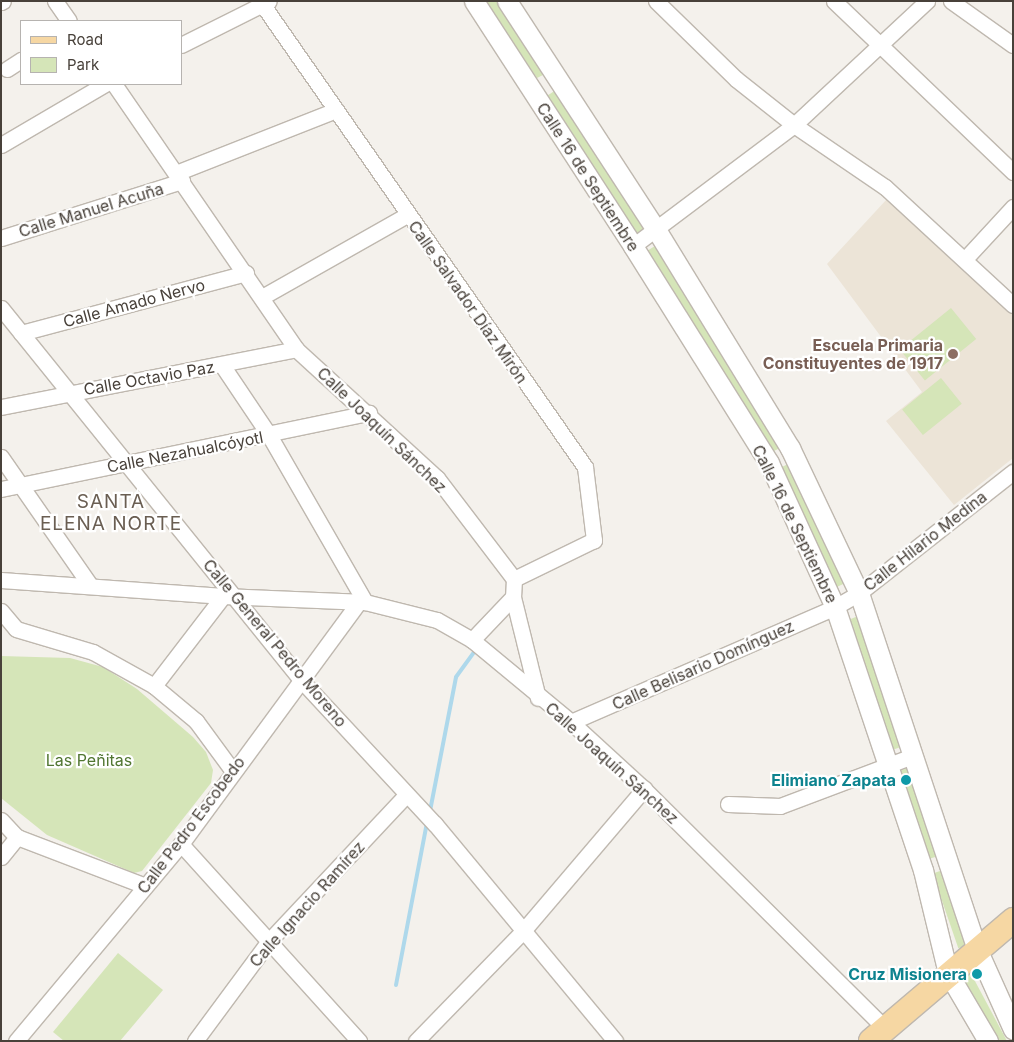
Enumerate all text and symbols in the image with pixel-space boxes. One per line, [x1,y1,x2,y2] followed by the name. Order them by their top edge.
[20,20,182,85] legend
[67,30,103,49] text: Road
[67,55,99,74] text: Park
[533,99,643,255] street label: Calle 16 de Septiembre
[16,179,166,241] street label: Calle Manuel Acuña
[404,217,532,387] street label: Calle Salvador Díaz Mirón
[61,275,207,331] street label: Calle Amado Nervo
[763,335,943,373] place label: Escuela Primaria Constituyentes de 1917
[947,348,959,360] marker: Escuela Primaria Constituyentes de 1917
[82,357,216,399] street label: Calle Octavio Paz
[313,363,451,497] street label: Calle Joaquín Sánchez
[105,427,265,477] street label: Calle Nezahualcóyotl
[748,442,842,606] street label: Calle 16 de Septiembre
[860,487,990,595] street label: Calle Hilario Medina
[39,491,183,535] district label: SANTA ELENA NORTE
[199,555,351,731] street label: Calle General Pedro Moreno
[609,616,797,714] street label: Calle Belisario Domínguez
[542,698,682,828] street label: Calle Joaquín Sánchez
[46,750,132,770] park label: Las Peñitas
[133,753,249,897] street label: Calle Pedro Escobedo
[771,770,896,790] place label: Elimiano Zapata
[900,774,912,786] marker: Elimiano Zapata
[245,837,369,971] street label: Calle Ignacio Ramírez
[848,964,967,984] place label: Cruz Misionera
[971,968,983,980] marker: Cruz Misionera

